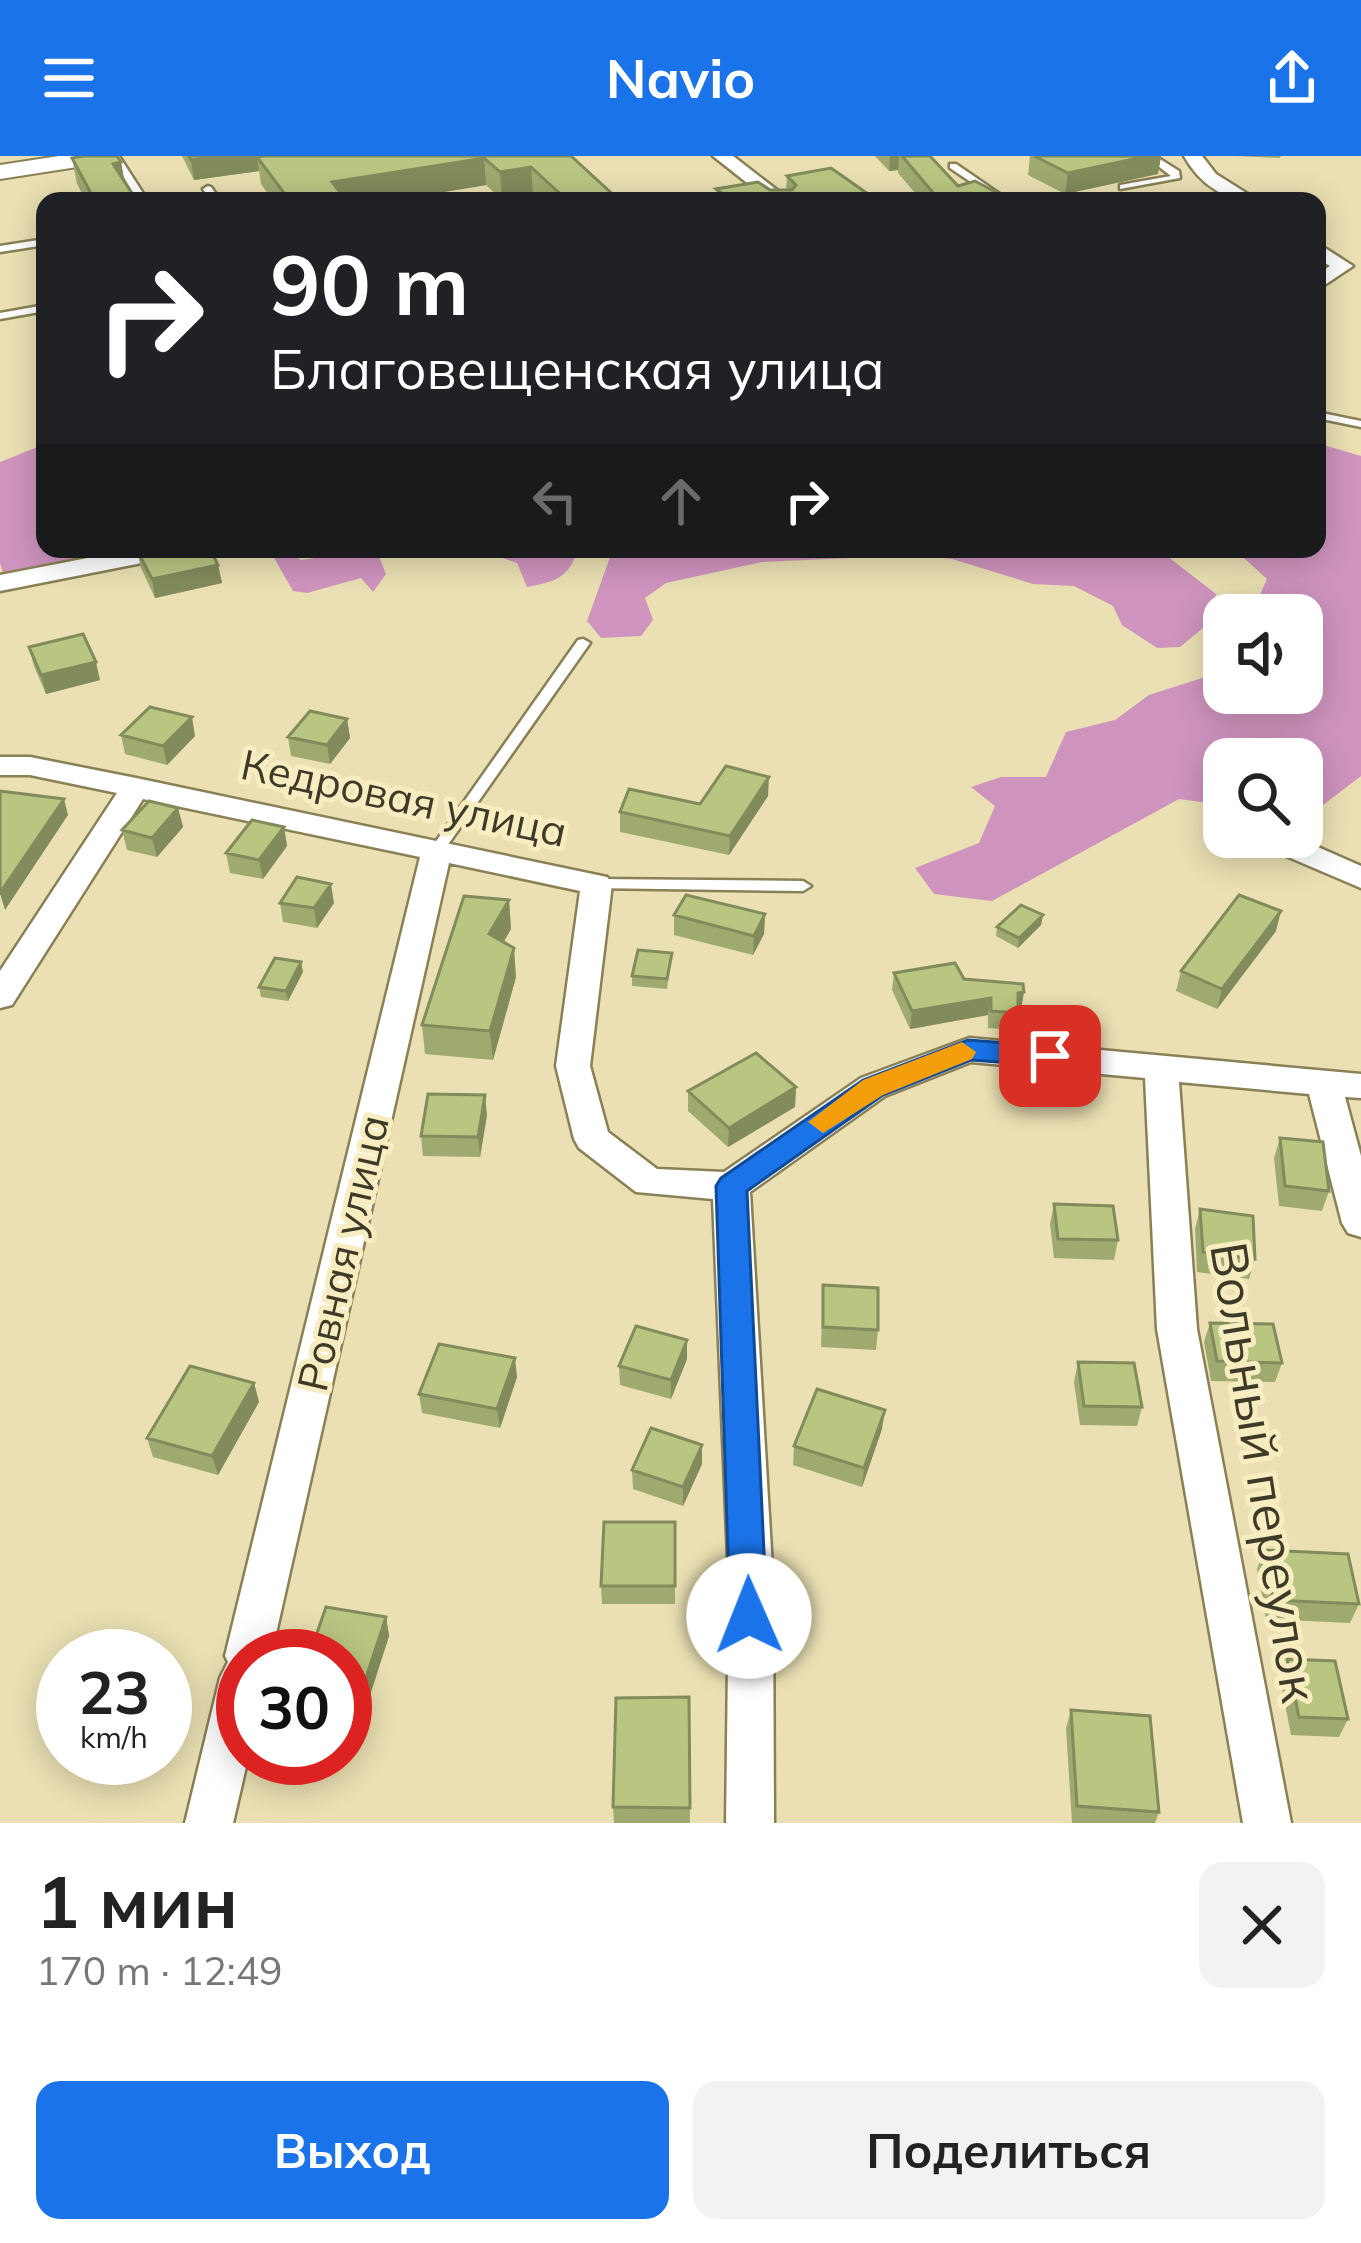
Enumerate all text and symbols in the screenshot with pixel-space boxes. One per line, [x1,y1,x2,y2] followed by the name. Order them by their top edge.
[606,44,755,112] text: Navio
[36,45,102,111] icon: menu
[1259,45,1325,111] icon: share
[270,231,469,336] text: 90 m
[72,240,228,396] icon: right
[270,335,885,403] text: Благовещенская улица
[522,468,588,534] icon: left
[648,468,714,534] icon: ahead
[774,468,840,534] icon: right
[1203,594,1323,858] map controls
[1203,594,1323,714] button: sound
[236,737,572,858] street label: Кедровая улица
[1203,738,1323,858] button: search
[999,1005,1101,1107] pin
[1017,1023,1083,1089] icon: arrive
[285,1110,400,1396] street label: Ровная улица
[1197,1237,1333,1707] street label: Вольный переулок
[686,1553,812,1679] position arrow
[216,1629,372,1785] speed limit sign: 30
[78,1654,150,1729] text: 23
[80,1718,148,1756] text: km/h
[36,1856,238,1946] text: 1 мин
[1199,1862,1325,1988] button: close
[36,1946,282,1995] text: 170 m · 12:49
[36,2081,669,2219] button: Выход
[693,2081,1325,2219] button: Поделиться

